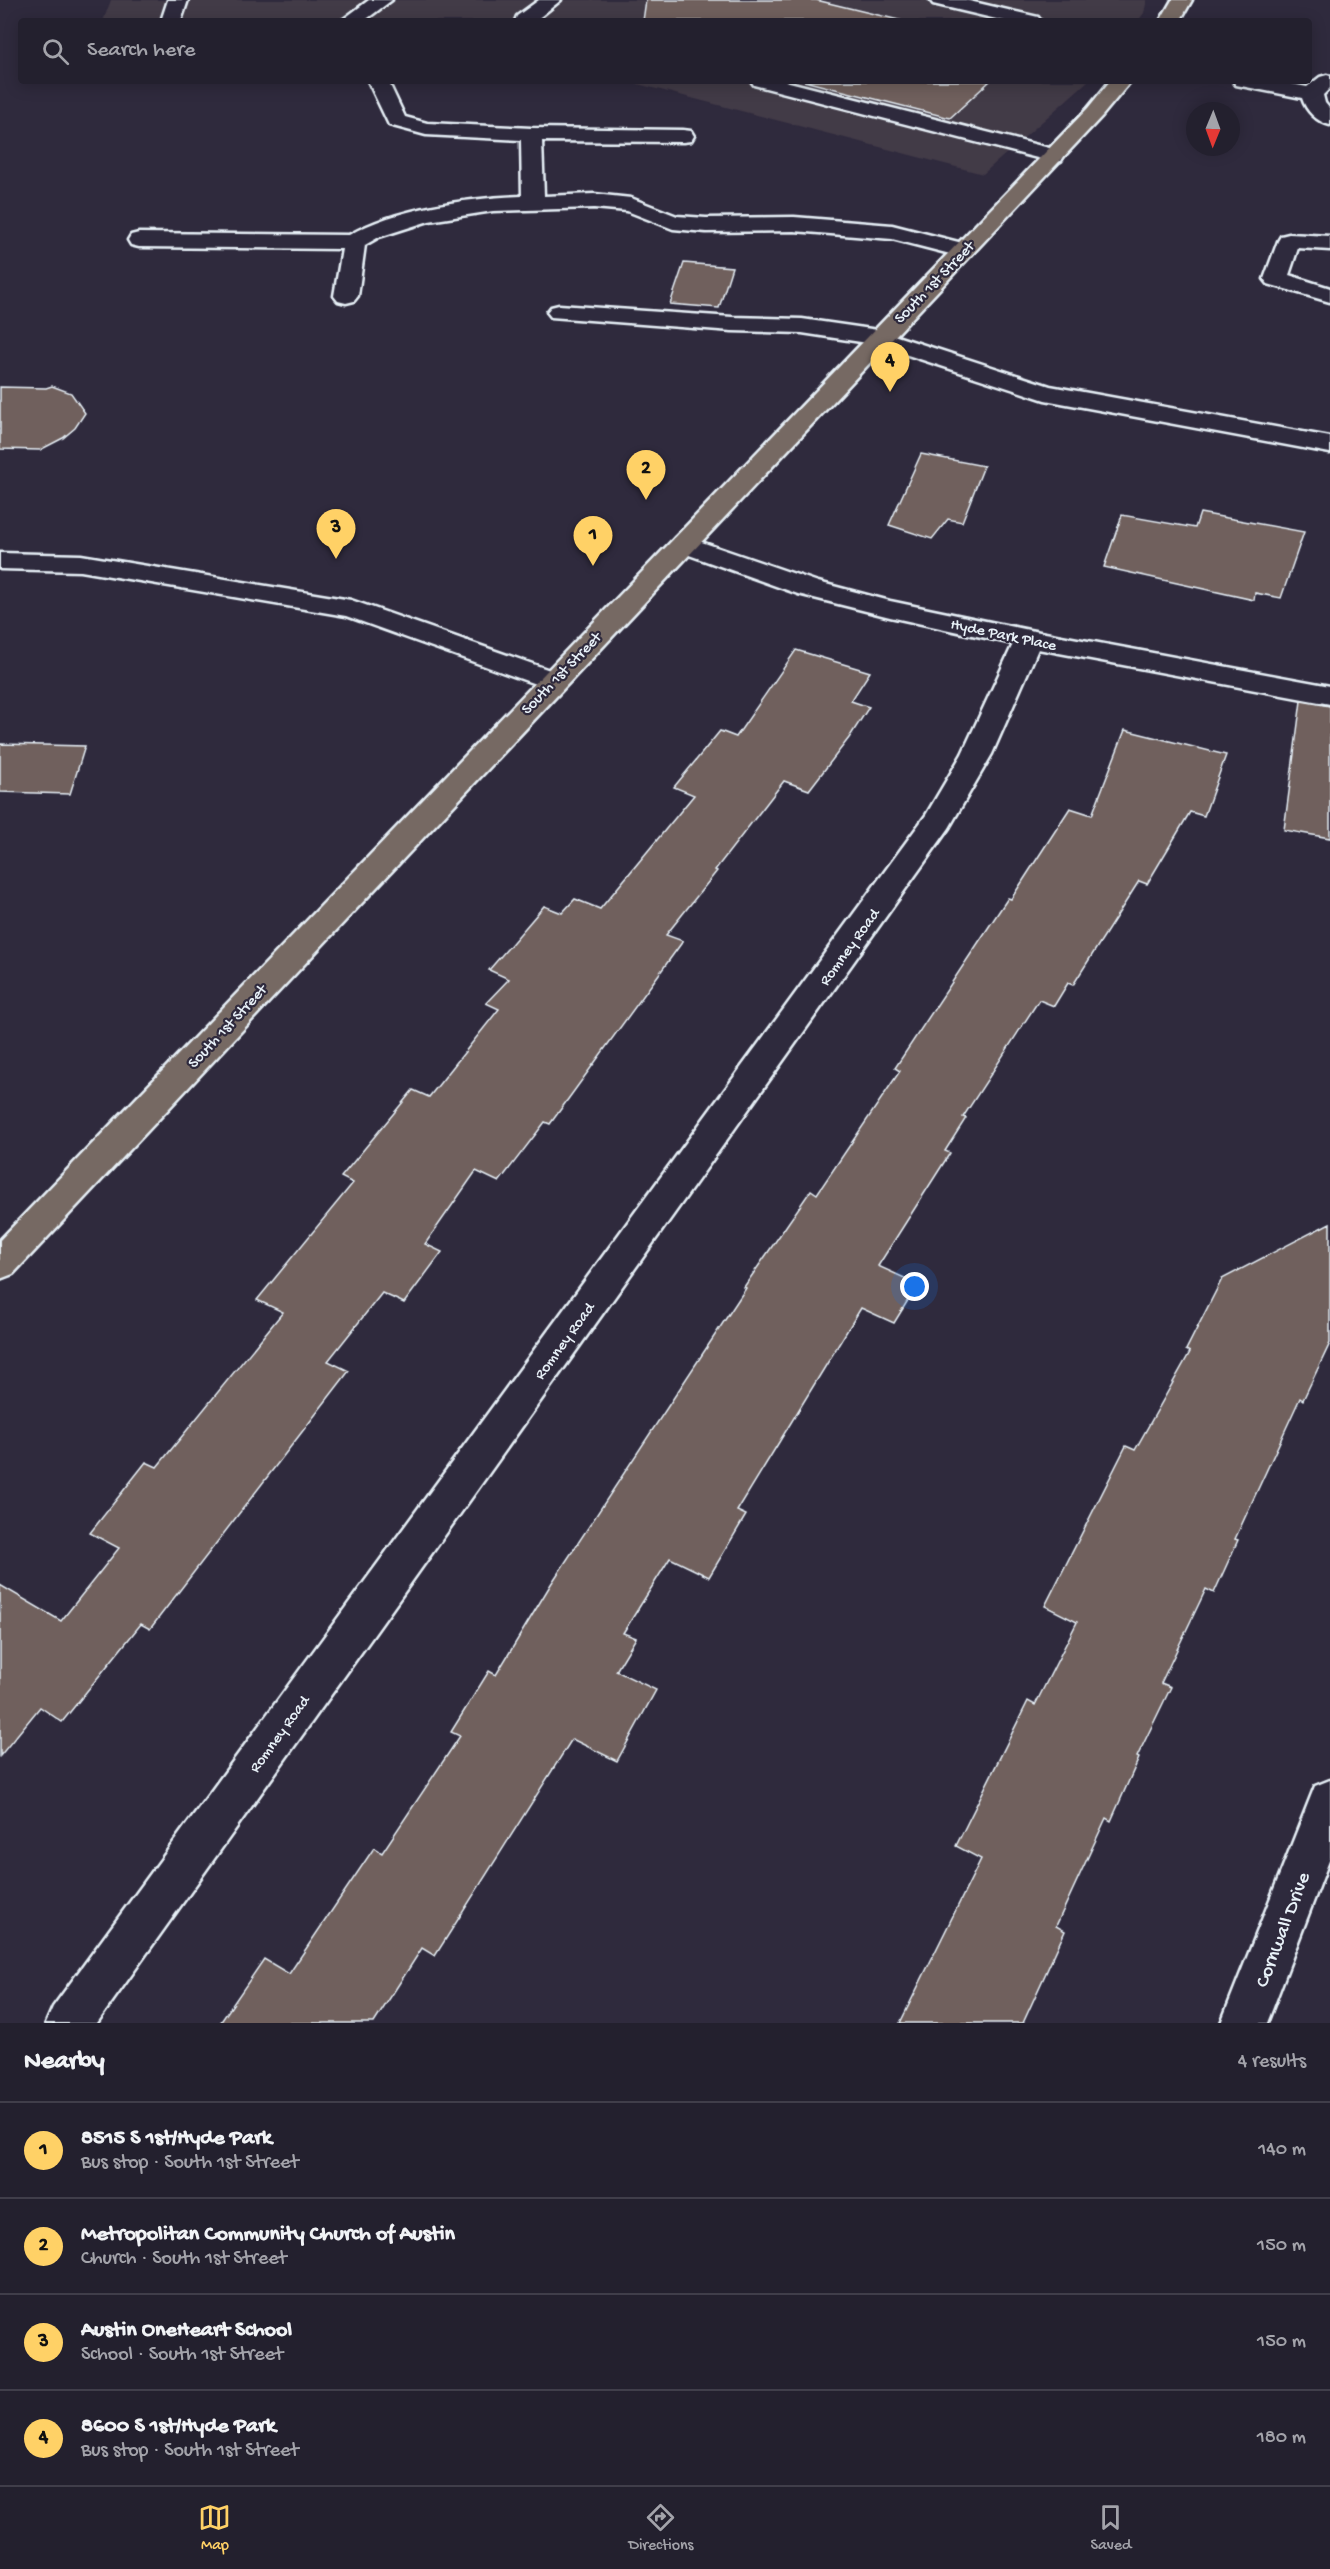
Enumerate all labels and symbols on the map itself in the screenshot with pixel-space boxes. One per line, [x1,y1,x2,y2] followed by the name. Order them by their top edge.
[1186,102,1240,156] north arrow
[891,237,981,329] street label: South 1st Street
[870,342,910,392] pin: 4
[626,450,666,500] pin: 2
[316,510,356,559] pin: 3
[574,516,612,566] pin: 1
[949,616,1059,657] street label: Hyde Park Place
[518,628,608,720] street label: South 1st Street
[817,905,886,990] street label: Romney Road
[185,981,273,1073] street label: South 1st Street
[900,1272,929,1301] your location
[532,1299,601,1384] street label: Romney Road
[247,1692,316,1777] street label: Romney Road
[1252,1869,1317,1991] street label: Cornwall Drive

